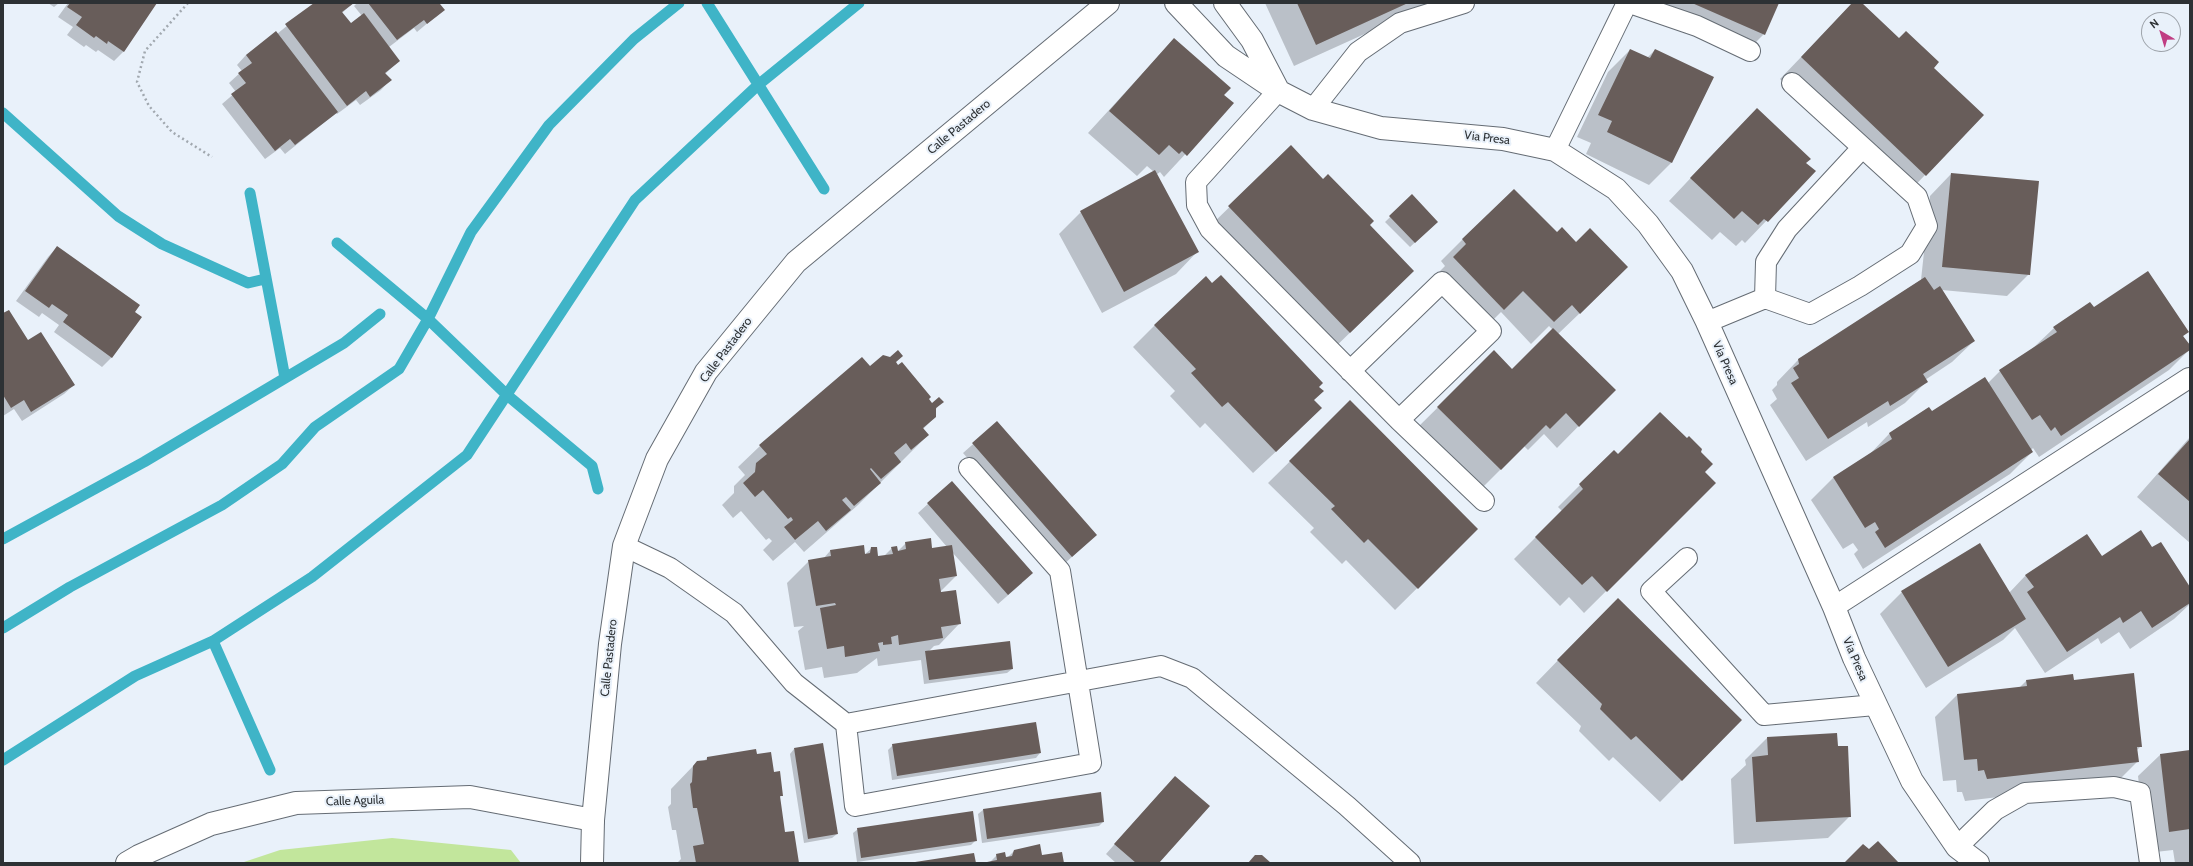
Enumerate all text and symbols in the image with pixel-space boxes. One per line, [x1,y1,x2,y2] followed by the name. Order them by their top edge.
[2141,12,2181,52] north arrow
[2147,15,2162,31] text: N
[925,96,993,158] street label: Calle Pastadero
[1463,128,1511,148] street label: Via Presa
[697,315,755,385] street label: Calle Pastadero
[1709,339,1741,387] street label: Via Presa
[598,619,620,697] street label: Calle Pastadero
[1839,635,1871,683] street label: Via Presa
[326,793,384,809] street label: Calle Aguila

